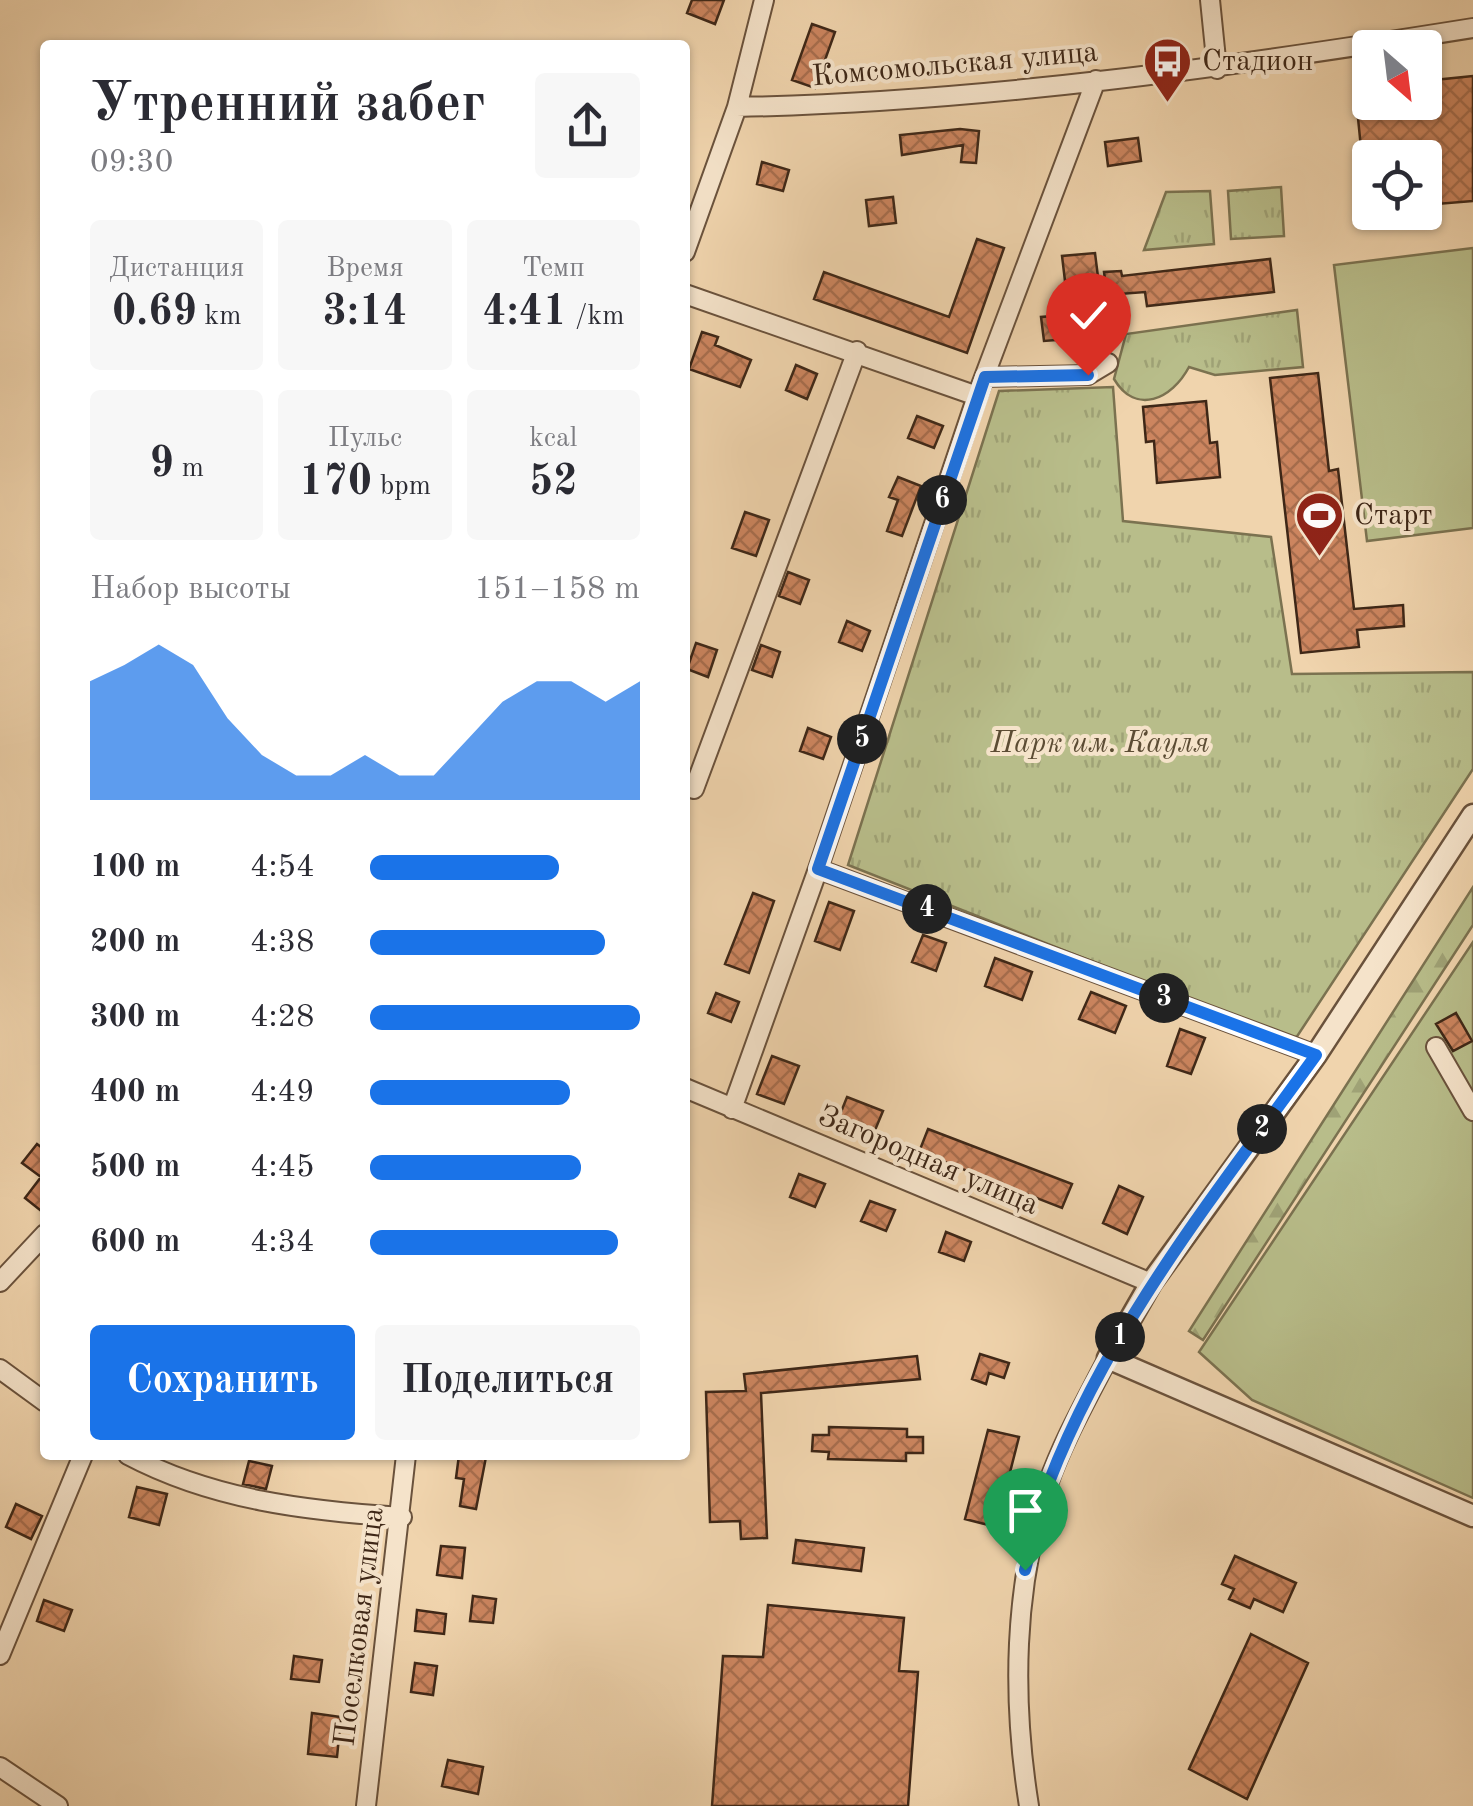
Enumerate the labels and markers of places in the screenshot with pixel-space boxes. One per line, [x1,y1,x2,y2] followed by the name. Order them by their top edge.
[1141,36,1193,104] bus stop icon: Стадион
[1202,47,1313,77] place label: Стадион
[1046,273,1131,376] pin
[917,475,967,525] pin: 6
[1293,490,1345,558] sports icon: Старт
[1354,501,1433,531] place label: Старт
[837,714,887,764] pin: 5
[902,884,952,934] pin: 4
[1139,973,1189,1023] pin: 3
[1237,1104,1287,1154] pin: 2
[1095,1312,1145,1362] pin: 1
[983,1468,1068,1571] pin

